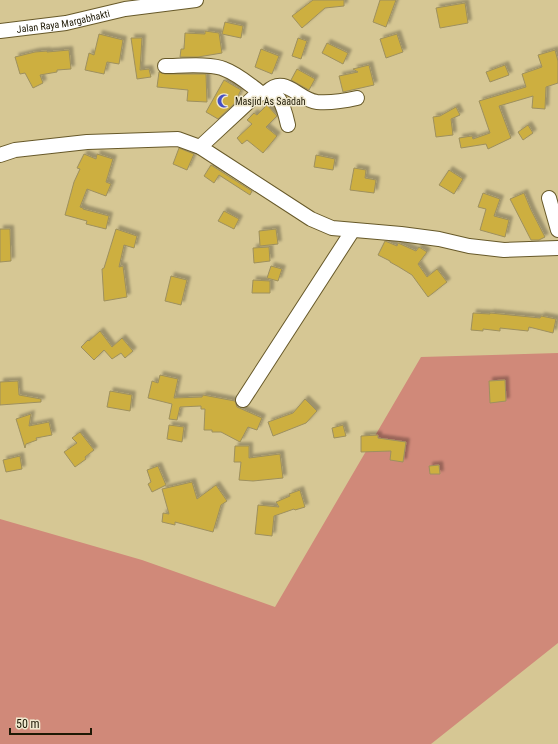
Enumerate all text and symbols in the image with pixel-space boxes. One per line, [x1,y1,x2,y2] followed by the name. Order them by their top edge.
[16,8,111,35] street label: Jalan Raya Margabhakti
[216,93,232,109] mosque icon: Masjid As Saadah
[235,96,306,107] place label: Masjid As Saadah
[10,710,91,736] scale bar
[16,717,40,731] text: 50 m

